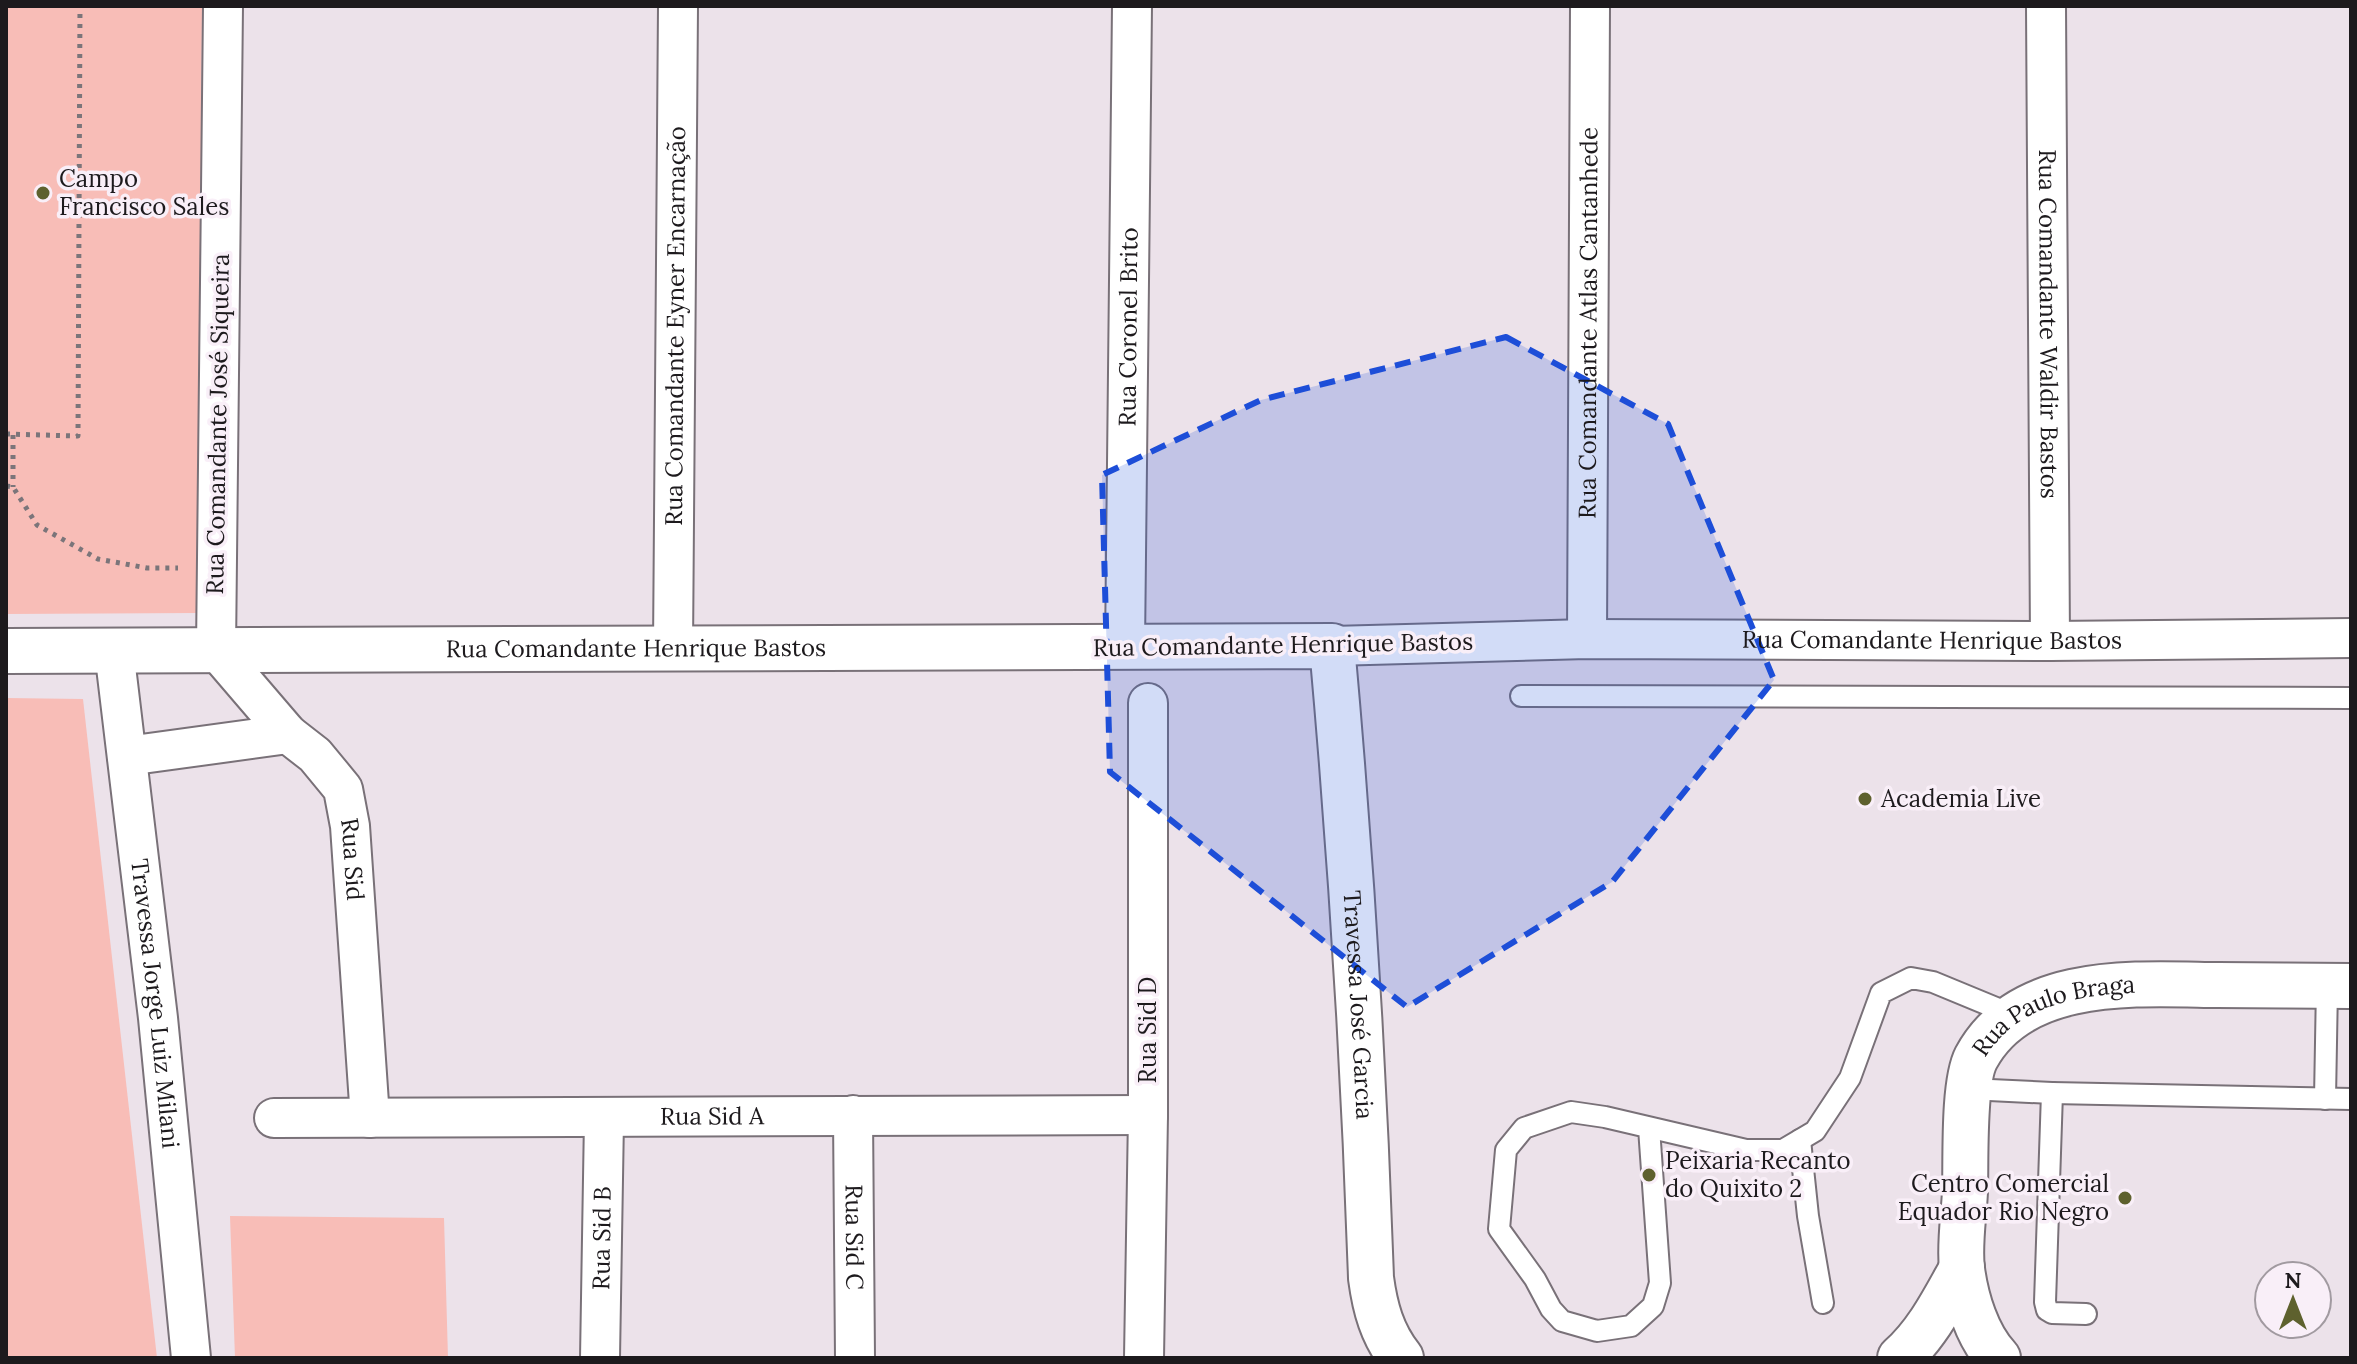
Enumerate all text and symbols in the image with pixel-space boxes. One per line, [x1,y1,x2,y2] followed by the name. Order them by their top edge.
[658,126,692,526] street label: Rua Comandante Eyner Encarnação
[1572,127,1604,519] street label: Rua Comandante Atlas Cantanhede
[2032,149,2065,499] street label: Rua Comandante Waldir Bastos
[59,163,229,222] place label: Campo Francisco Sales
[34,184,52,202] marker: Campo Francisco Sales
[1111,227,1145,427] street label: Rua Coronel Brito
[199,253,236,595] street label: Rua Comandante José Siqueira
[1742,624,2122,656] street label: Rua Comandante Henrique Bastos
[1093,626,1473,663] street label: Rua Comandante Henrique Bastos
[446,632,826,664] street label: Rua Comandante Henrique Bastos
[1880,783,2041,814] place label: Academia Live
[1856,790,1874,808] marker: Academia Live
[334,815,371,902] street label: Rua Sid
[124,857,187,1150] street label: Travessa Jorge Luiz Milani
[1336,889,1381,1120] street label: Travessa José Garcia
[1965,969,2136,1062] street label: Rua Paulo Braga
[1132,977,1163,1083] street label: Rua Sid D
[660,1100,765,1132] street label: Rua Sid A
[1665,1145,1851,1204] place label: Peixaria Recanto do Quixito 2
[1640,1166,1658,1184] marker: Peixaria Recanto do Quixito 2
[1898,1168,2109,1227] place label: Centro Comercial Equador Rio Negro
[839,1184,870,1290] street label: Rua Sid C
[585,1186,618,1290] street label: Rua Sid B
[2116,1189,2134,1207] marker: Centro Comercial Equador Rio Negro
[2253,1260,2333,1340] north arrow
[2284,1266,2302,1294] text: N

